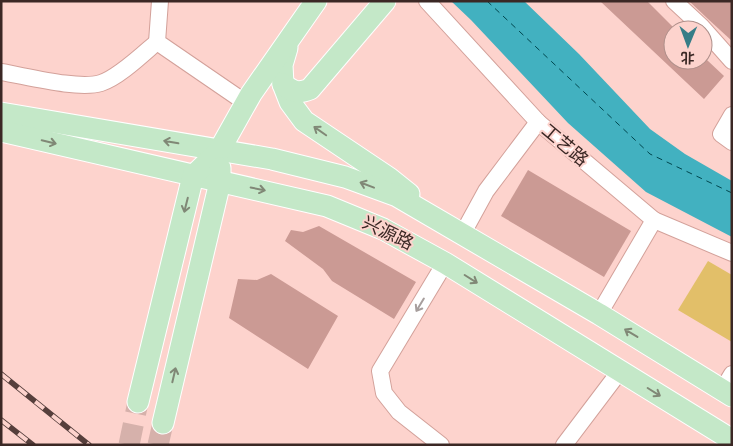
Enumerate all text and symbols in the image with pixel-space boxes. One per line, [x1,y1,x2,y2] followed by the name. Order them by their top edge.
[663,20,713,70] north arrow
[681,49,695,66] text: 北
[537,119,593,171] street label: 工艺路
[313,126,327,137] one-way arrow
[163,137,179,147] one-way arrow
[40,138,56,147] one-way arrow
[360,180,376,189] one-way arrow
[250,185,266,195] one-way arrow
[181,197,190,213] one-way arrow
[359,211,417,255] street label: 兴源路
[463,275,477,285] one-way arrow
[415,298,425,312] one-way arrow
[624,328,638,338] one-way arrow
[170,368,179,384] one-way arrow
[646,387,660,397] one-way arrow

